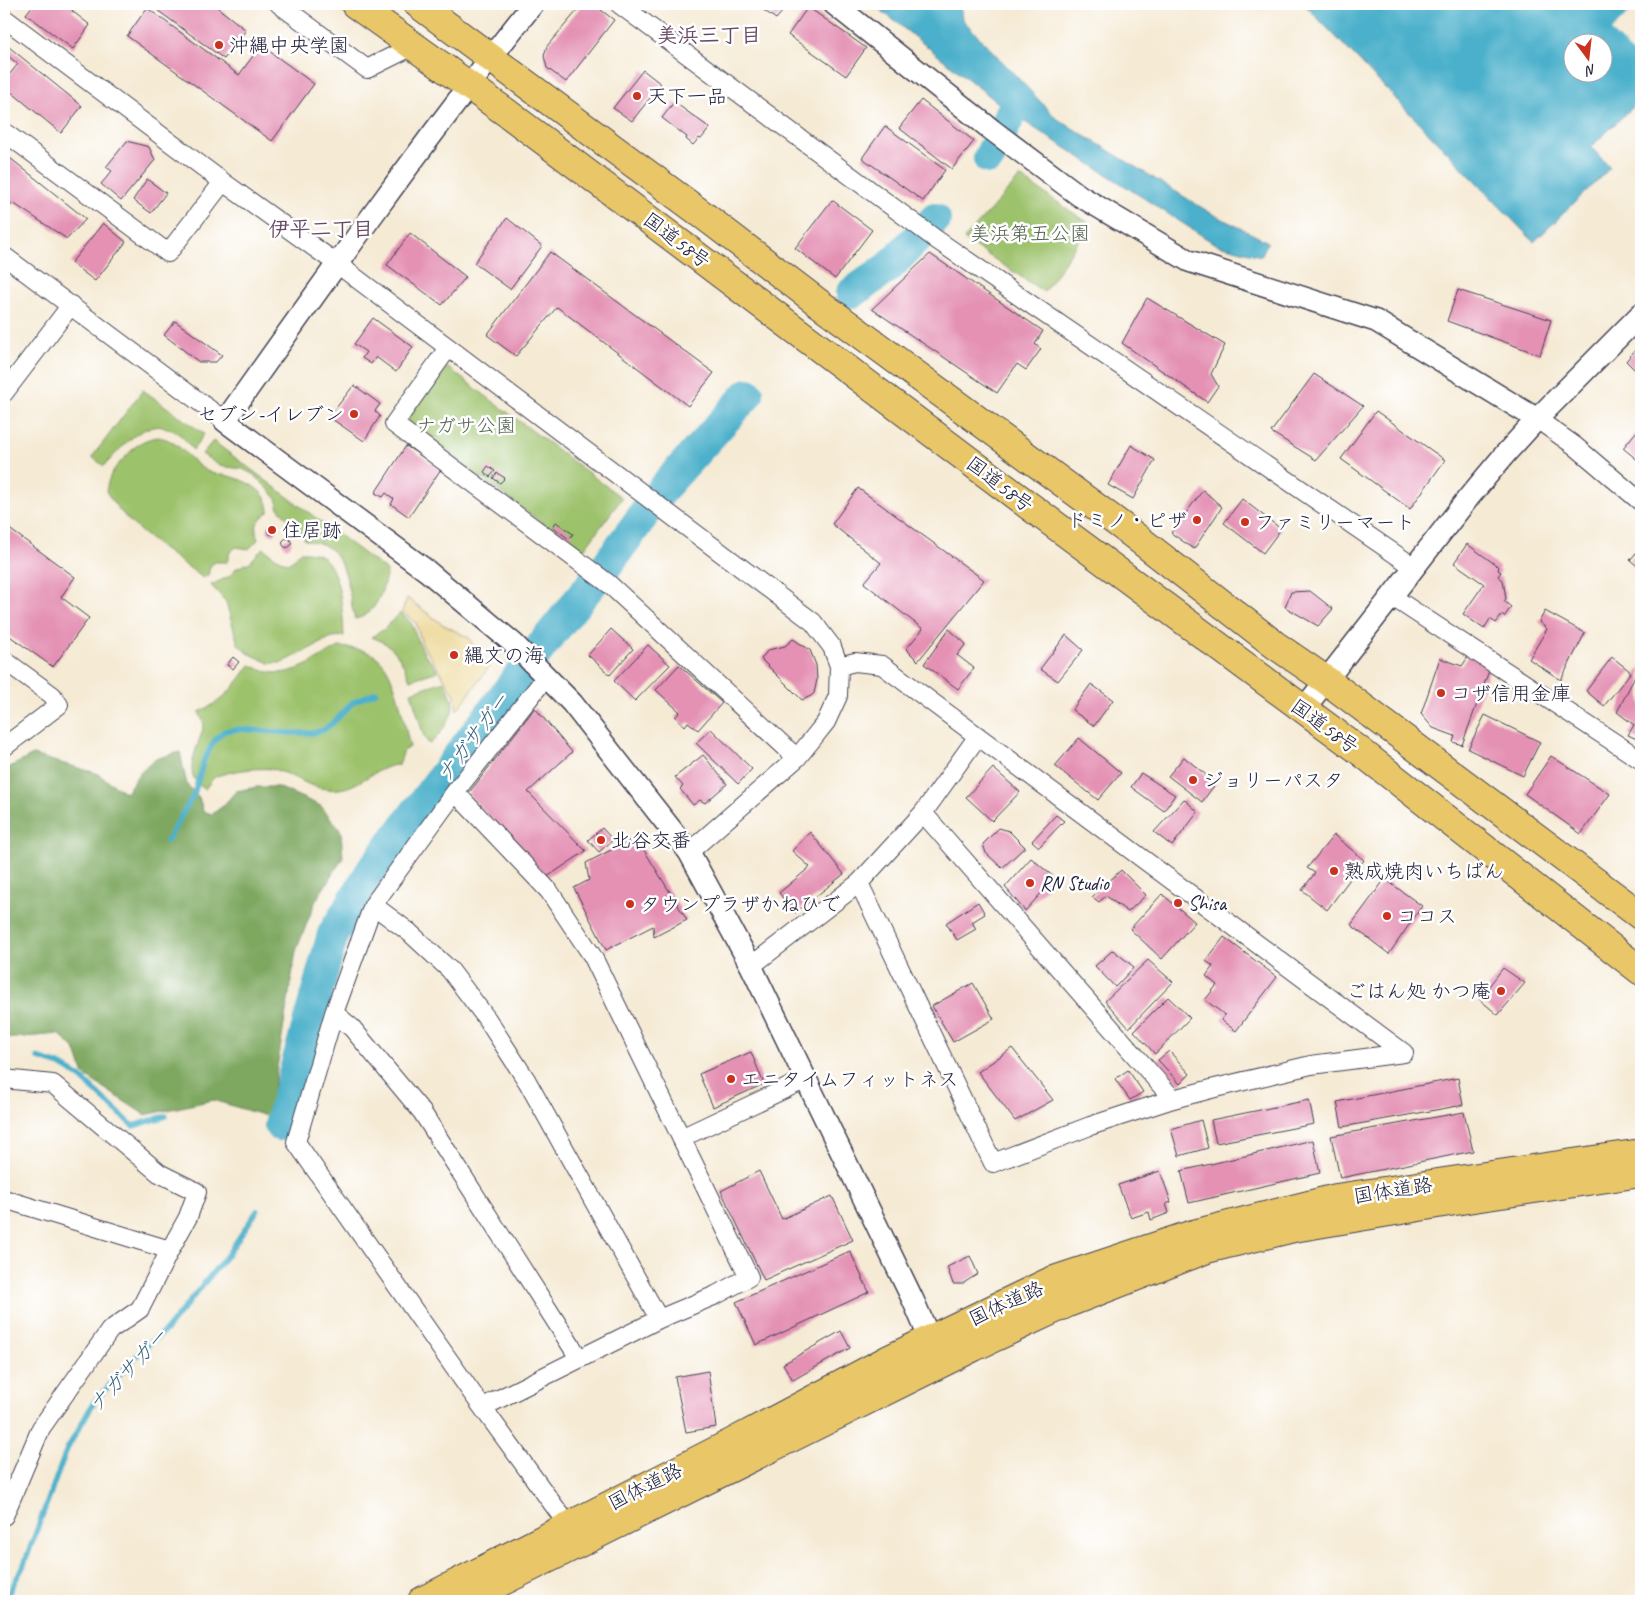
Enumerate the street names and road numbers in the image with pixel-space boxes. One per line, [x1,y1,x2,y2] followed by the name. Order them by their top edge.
[638,207,715,274] street label: 国道58号
[961,451,1038,518] street label: 国道58号
[1286,693,1364,759] street label: 国道58号
[1352,1172,1435,1209] street label: 国体道路
[965,1275,1048,1332] street label: 国体道路
[604,1457,687,1516] street label: 国体道路

